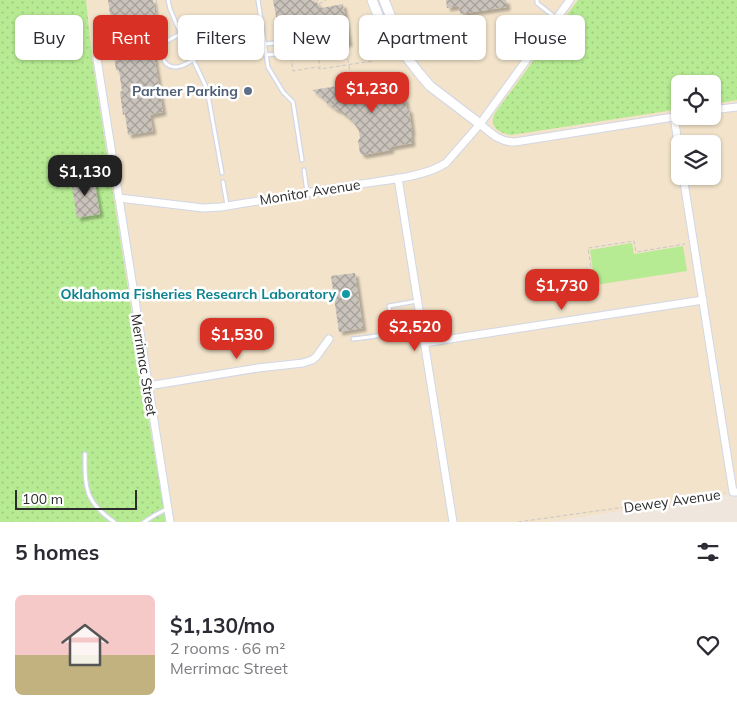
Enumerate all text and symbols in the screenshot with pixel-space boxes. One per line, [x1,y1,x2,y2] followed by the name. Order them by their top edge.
[15,15,83,60] chip: Buy
[93,15,168,60] chip: Rent
[178,15,264,60] chip: Filters
[274,15,349,60] chip: New
[359,15,486,60] chip: Apartment
[496,15,585,60] chip: House
[331,72,413,114] pin: $1,230
[671,75,721,185] map controls
[671,75,721,125] button: locate
[346,78,398,98] text: $1,230
[132,82,238,100] place label: Partner Parking
[242,85,254,97] marker: Partner Parking
[671,135,721,185] button: layers
[44,154,126,197] pin: $1,130
[59,161,111,181] text: $1,130
[258,175,362,209] street label: Monitor Avenue
[521,268,603,311] pin: $1,730
[536,275,588,295] text: $1,730
[61,285,336,303] place label: Oklahoma Fisheries Research Laboratory
[340,288,352,300] marker: Oklahoma Fisheries Research Laboratory
[374,310,456,352] pin: $2,520
[127,313,161,417] street label: Merrimac Street
[389,316,441,336] text: $2,520
[196,318,278,360] pin: $1,530
[211,324,263,344] text: $1,530
[623,485,721,517] street label: Dewey Avenue
[15,487,138,510] scale bar
[22,490,63,508] text: 100 m
[694,538,722,566] icon: filters
[15,539,99,565] text: 5 homes
[170,612,275,638] text: $1,130/mo
[55,615,115,675] icon: home
[694,631,722,659] icon: heart
[170,638,285,658] text: 2 rooms · 66 m²
[170,658,288,678] text: Merrimac Street

